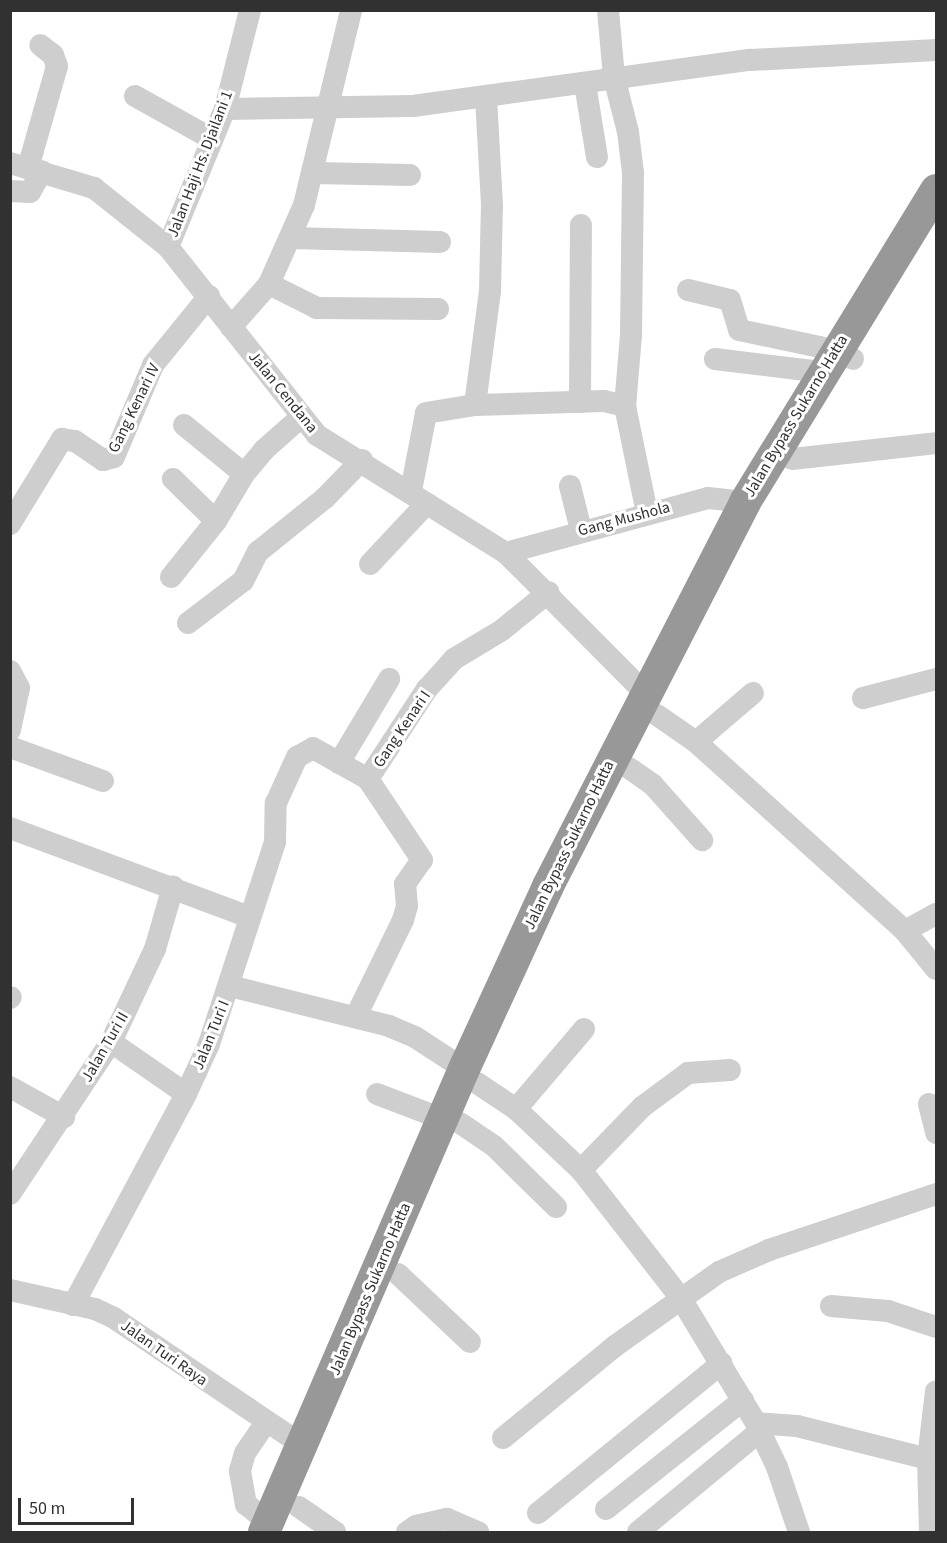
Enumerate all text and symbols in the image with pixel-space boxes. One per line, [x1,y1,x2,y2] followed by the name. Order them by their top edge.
[163,88,237,240] street label: Jalan Haji Hs. Djailani 1
[740,332,852,500] street label: Jalan Bypass Sukarno Hatta
[244,347,322,437] street label: Jalan Cendana
[104,360,164,456] street label: Gang Kenari IV
[576,497,672,541] street label: Gang Mushola
[369,687,435,771] street label: Gang Kenari I
[520,757,618,933] street label: Jalan Bypass Sukarno Hatta
[188,997,234,1073] street label: Jalan Turi I
[77,1009,133,1085] street label: Jalan Turi II
[325,1200,415,1378] street label: Jalan Bypass Sukarno Hatta
[117,1316,211,1390] street label: Jalan Turi Raya
[21,1486,136,1524] scale bar
[29,1496,65,1521] text: 50 m

